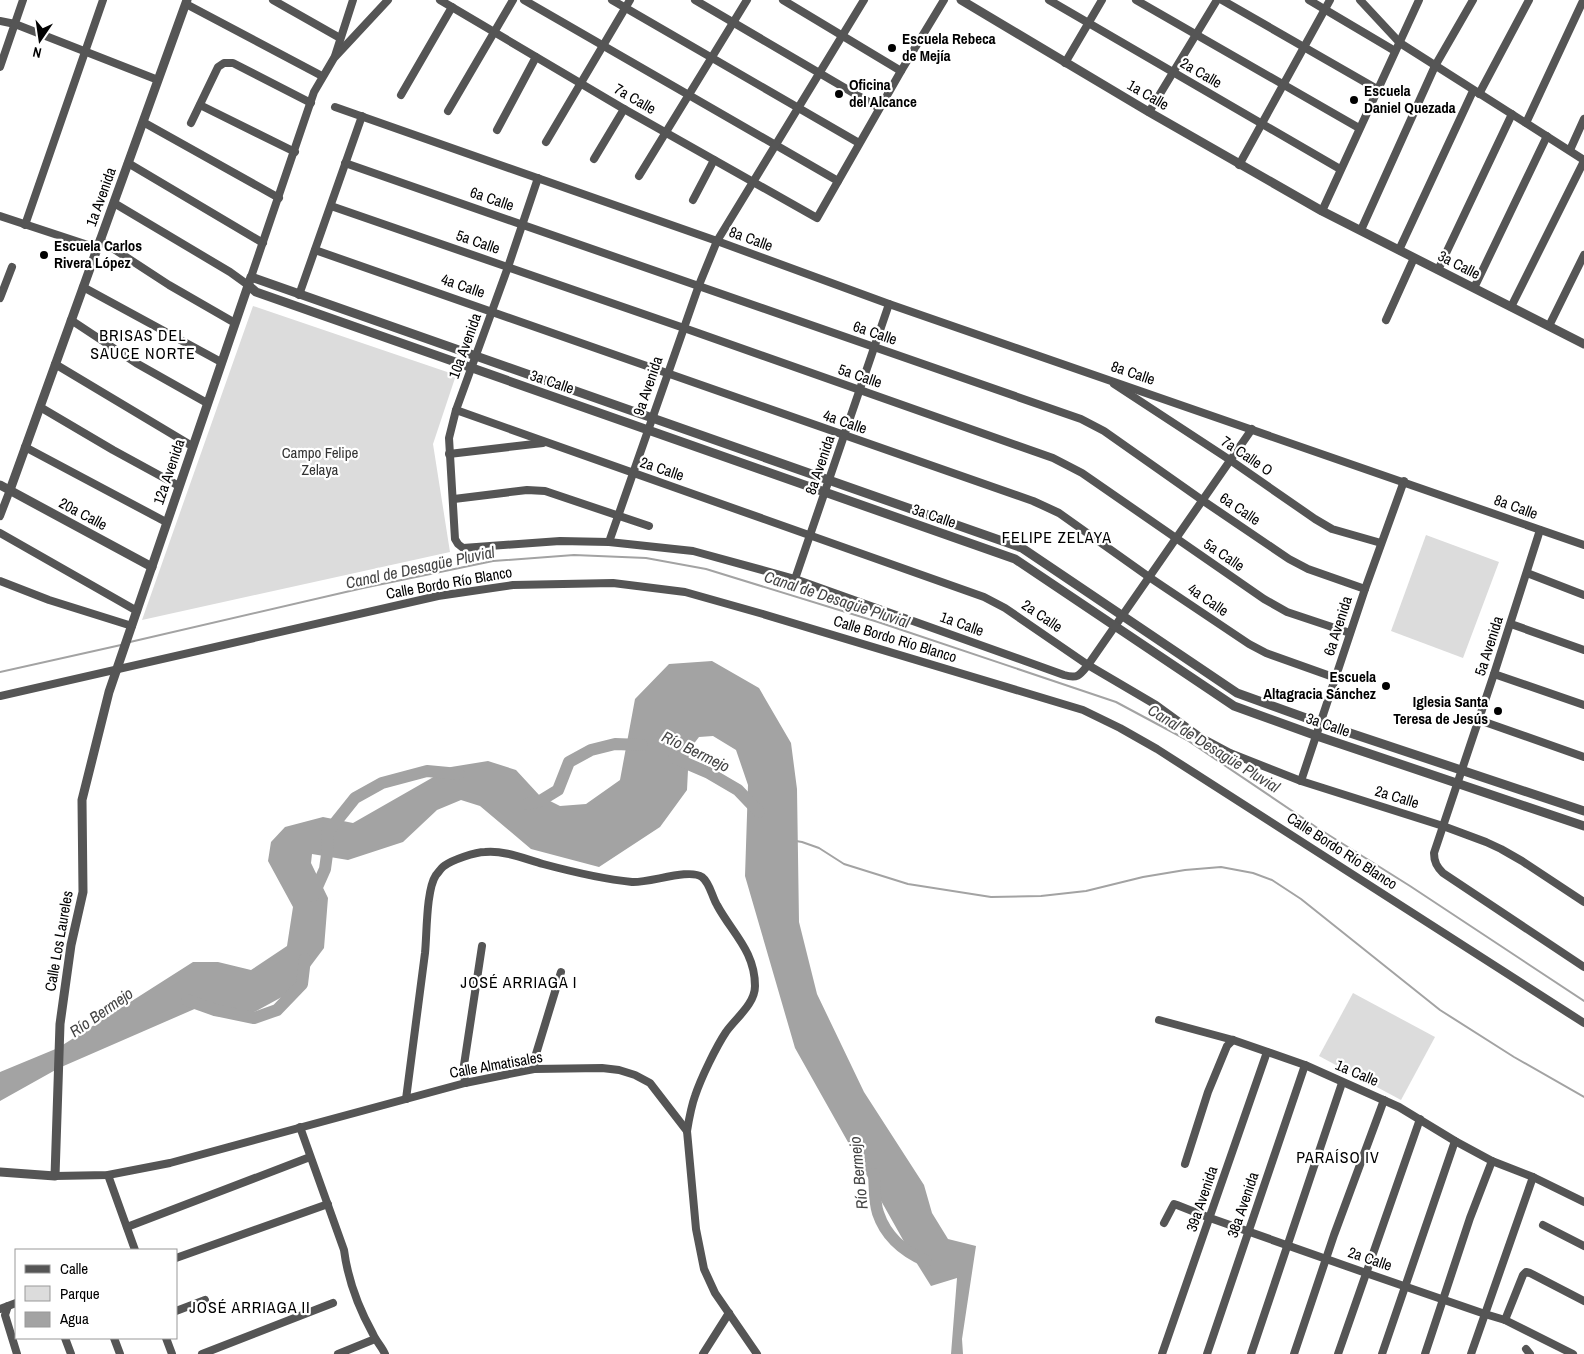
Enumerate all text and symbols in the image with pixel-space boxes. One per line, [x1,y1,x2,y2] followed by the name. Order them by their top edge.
[15,15,65,65] north arrow
[902,28,996,66] place label: Escuela Rebeca de Mejía
[886,42,898,54] marker: Escuela Rebeca de Mejía
[31,43,43,62] text: N
[1176,52,1226,93] street label: 2a Calle
[849,74,917,112] place label: Oficina del Alcance
[1123,74,1173,115] street label: 1a Calle
[610,78,660,119] street label: 7a Calle
[1364,80,1456,118] place label: Escuela Daniel Quezada
[833,88,845,100] marker: Oficina del Alcance
[1348,94,1360,106] marker: Escuela Daniel Quezada
[80,164,121,229] street label: 1a Avenida
[467,181,517,216] street label: 6a Calle
[726,221,776,256] street label: 8a Calle
[453,224,503,259] street label: 5a Calle
[54,235,142,273] place label: Escuela Carlos Rivera López
[1434,245,1484,284] street label: 3a Calle
[38,249,50,261] marker: Escuela Carlos Rivera López
[438,268,488,303] street label: 4a Calle
[443,310,486,381] street label: 10a Avenida
[850,315,900,350] street label: 6a Calle
[90,324,196,364] district label: BRISAS DEL SAUCE NORTE
[628,353,667,418] street label: 9a Avenida
[1108,355,1158,390] street label: 8a Calle
[835,358,885,393] street label: 5a Calle
[527,364,577,399] street label: 3a Calle
[820,404,870,439] street label: 4a Calle
[1217,431,1277,481] street label: 7a Calle O
[800,432,839,497] street label: 8a Avenida
[147,436,190,507] street label: 12a Avenida
[282,442,358,480] park label: Campo Felipe Zelaya
[637,451,687,486] street label: 2a Calle
[1216,487,1265,530] street label: 6a Calle
[1491,489,1541,524] street label: 8a Calle
[55,492,111,535] street label: 20a Calle
[909,498,959,533] street label: 3a Calle
[1002,526,1112,548] district label: FELIPE ZELAYA
[1200,533,1249,576] street label: 5a Calle
[344,540,498,594] water label: Canal de Desagüe Pluvial
[384,561,514,604] street label: Calle Bordo Río Blanco
[761,565,914,633] water label: Canal de Desagüe Pluvial
[1184,578,1233,621] street label: 4a Calle
[1318,593,1357,658] street label: 6a Avenida
[1018,594,1067,637] street label: 2a Calle
[937,606,987,641] street label: 1a Calle
[831,610,959,667] street label: Calle Bordo Río Blanco
[1469,613,1508,678] street label: 5a Avenida
[1263,666,1376,704] place label: Escuela Altagracia Sánchez
[1380,680,1392,692] marker: Escuela Altagracia Sánchez
[1393,691,1488,729] place label: Iglesia Santa Teresa de Jesús
[1144,698,1285,798] water label: Canal de Desagüe Pluvial
[1492,705,1504,717] marker: Iglesia Santa Teresa de Jesús
[1303,707,1353,742] street label: 3a Calle
[658,725,734,777] water label: Río Bermejo
[1372,780,1422,813] street label: 2a Calle
[1283,807,1402,894] street label: Calle Bordo Río Blanco
[39,889,78,993] street label: Calle Los Laureles
[461,971,577,993] district label: JOSÉ ARRIAGA I
[65,982,137,1042] water label: Río Bermejo
[448,1046,544,1083] street label: Calle Almatisales
[1332,1054,1382,1091] street label: 1a Calle
[843,1136,873,1210] water label: Río Bermejo
[1296,1146,1380,1168] district label: PARAÍSO IV
[1180,1163,1223,1234] street label: 39a Avenida
[1221,1169,1264,1240] street label: 38a Avenida
[1345,1241,1395,1276] street label: 2a Calle
[15,1249,178,1339] legend
[60,1258,88,1279] text: Calle
[60,1283,100,1304] text: Parque
[189,1296,311,1318] district label: JOSÉ ARRIAGA II
[59,1308,89,1329] text: Agua

